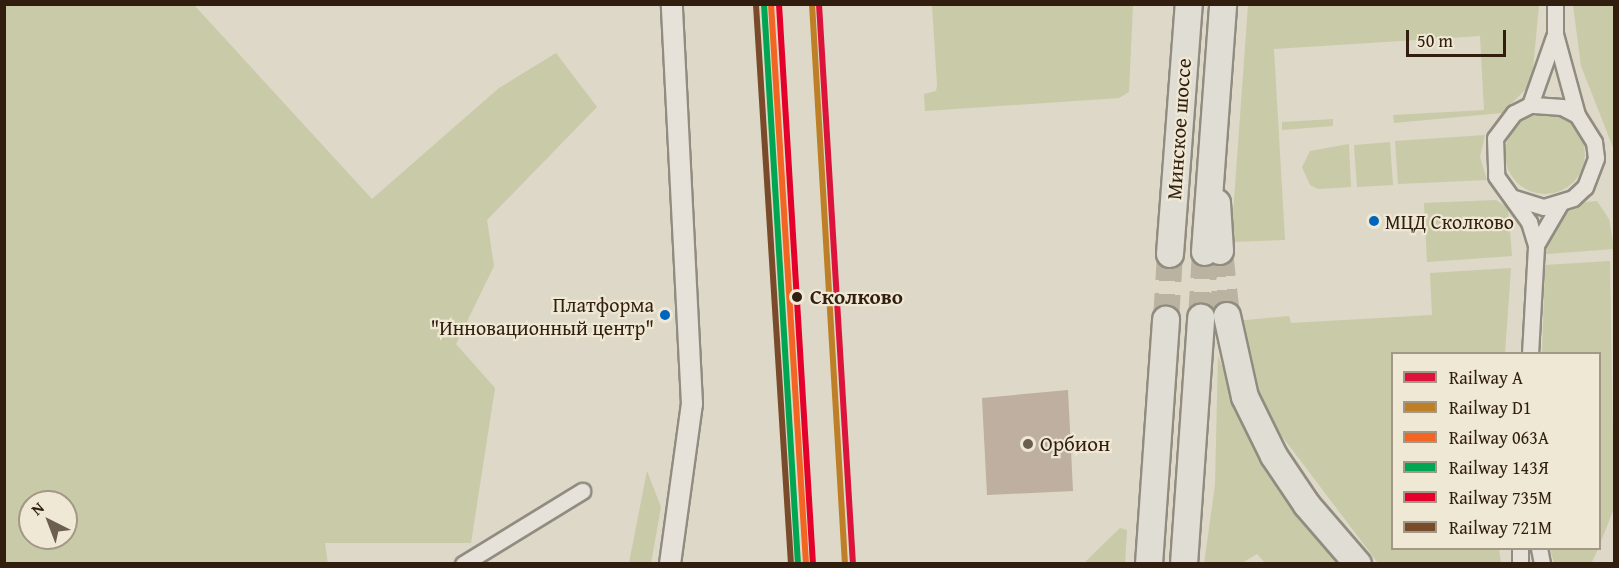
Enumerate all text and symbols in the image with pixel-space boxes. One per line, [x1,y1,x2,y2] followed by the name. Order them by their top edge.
[1409,18,1510,56] scale bar
[1417,27,1453,54] text: 50 m
[1161,57,1197,201] street label: Минское шоссе
[1385,209,1514,233] place label: МЦД Сколково
[1368,215,1380,227] marker: МЦД Сколково
[810,284,903,310] place label: Сколково
[788,288,806,306] marker: Сколково
[430,292,654,339] place label: Платформа "Инновационный центр"
[659,309,671,321] marker: Платформа "Инновационный центр"
[1391,352,1601,550] legend
[1449,364,1523,391] text: Railway A
[1449,394,1532,421] text: Railway D1
[1449,424,1549,451] text: Railway 063А
[1040,431,1110,457] place label: Орбион
[1021,437,1035,451] marker: Орбион
[1449,454,1548,481] text: Railway 143Я
[1449,484,1552,511] text: Railway 735М
[18,490,78,550] north arrow
[25,496,49,521] text: N
[1449,514,1552,541] text: Railway 721М

